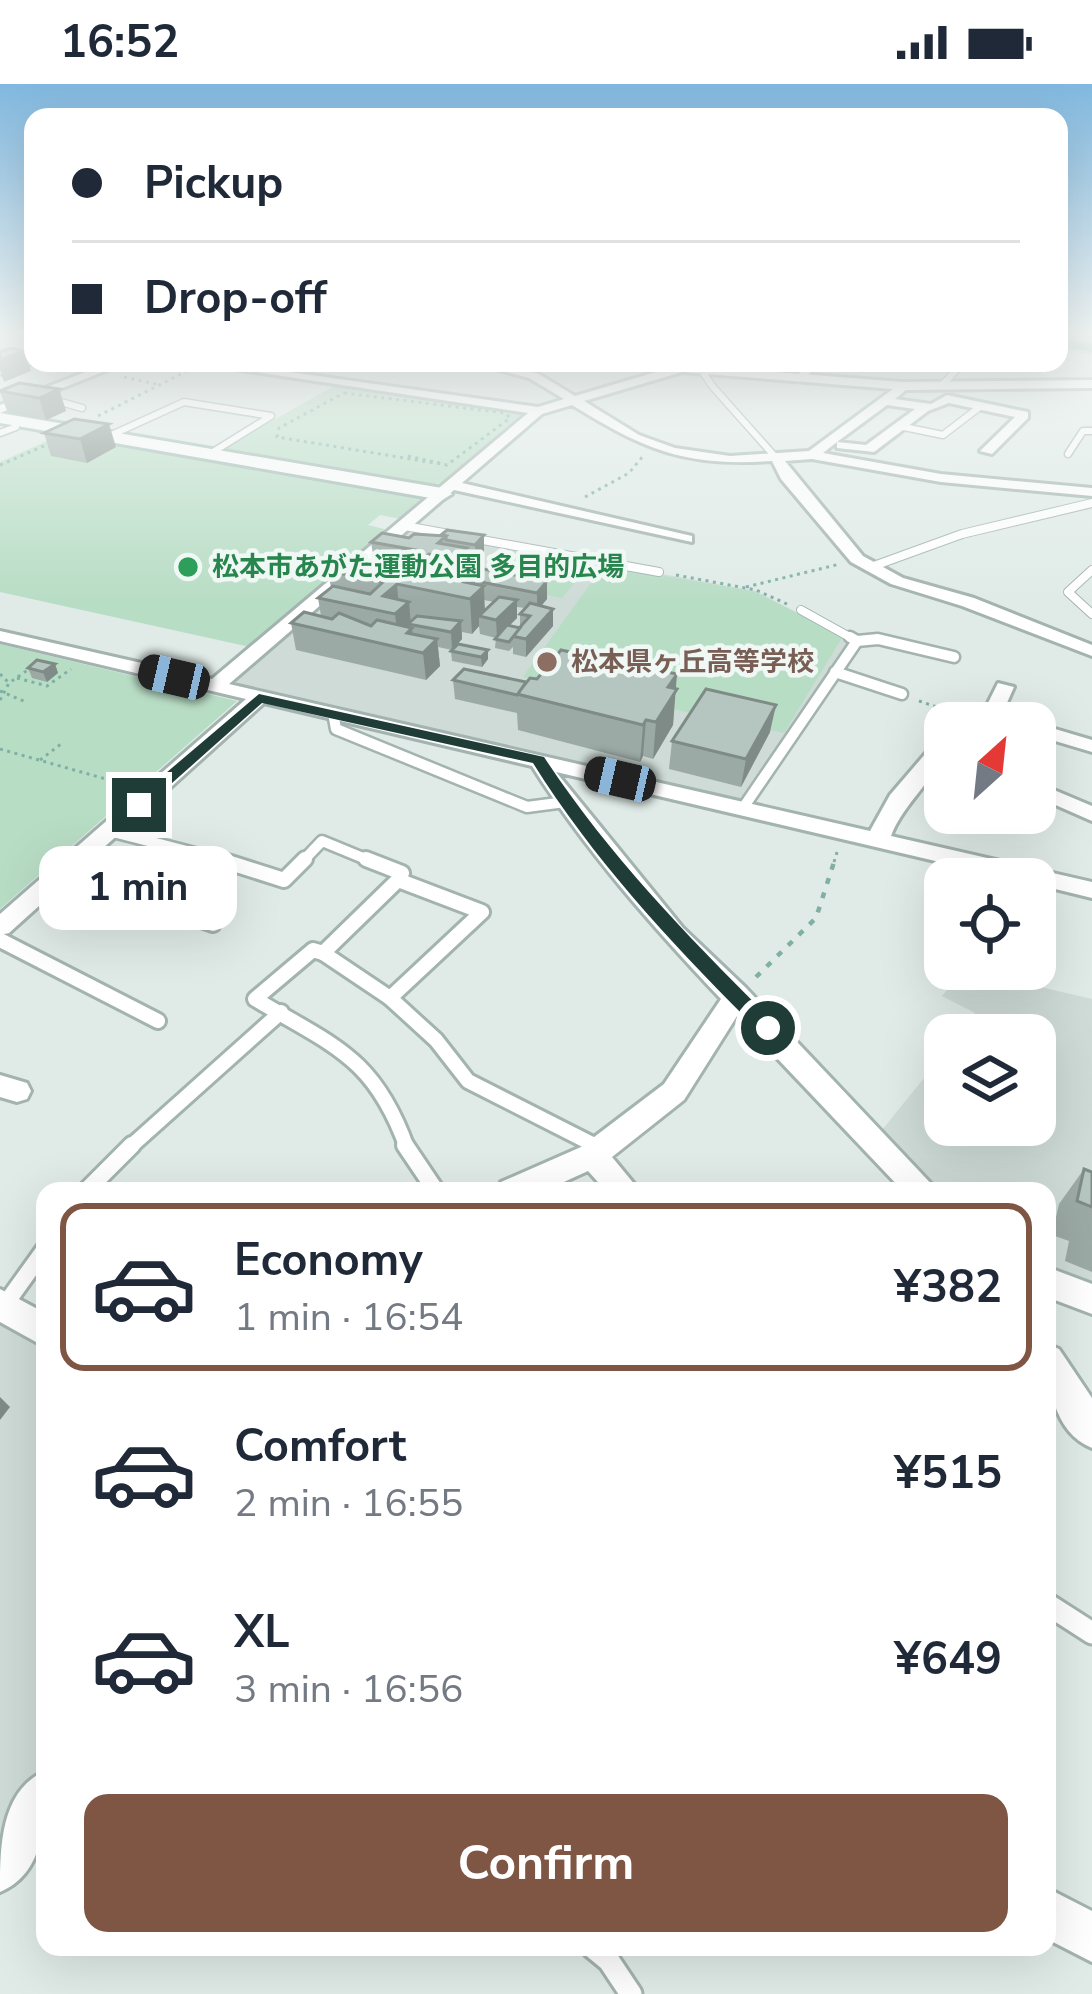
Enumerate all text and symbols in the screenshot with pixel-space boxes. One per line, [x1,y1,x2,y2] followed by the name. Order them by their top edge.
[60,12,179,73] text: 16:52
[144,153,283,214] text: Pickup
[144,268,327,329] text: Drop-off
[212,549,624,586] place label: 松本市あがた運動公園 多目的広場
[175,554,201,580] marker: 松本市あがた運動公園 多目的広場
[571,644,814,681] place label: 松本県ヶ丘高等学校
[534,649,560,675] marker: 松本県ヶ丘高等学校
[135,651,213,703] car
[924,702,1056,834] north arrow
[924,702,1056,1146] map controls
[581,753,659,805] car
[112,778,166,832] route end
[40,847,238,931] callout: 1 min
[924,858,1056,990] button: locate
[88,861,188,914] text: 1 min
[741,1001,795,1055] route start
[924,1014,1056,1146] button: layers
[234,1230,423,1291] text: Economy
[90,1233,198,1341] icon: car
[894,1257,1002,1318] text: ¥382
[234,1291,463,1344] text: 1 min · 16:54
[234,1416,406,1477] text: Comfort
[90,1419,198,1527] icon: car
[894,1443,1002,1504] text: ¥515
[234,1477,463,1530] text: 2 min · 16:55
[234,1602,290,1663] text: XL
[90,1605,198,1713] icon: car
[894,1629,1002,1690] text: ¥649
[234,1663,463,1716] text: 3 min · 16:56
[84,1794,1008,1932] button: Confirm

